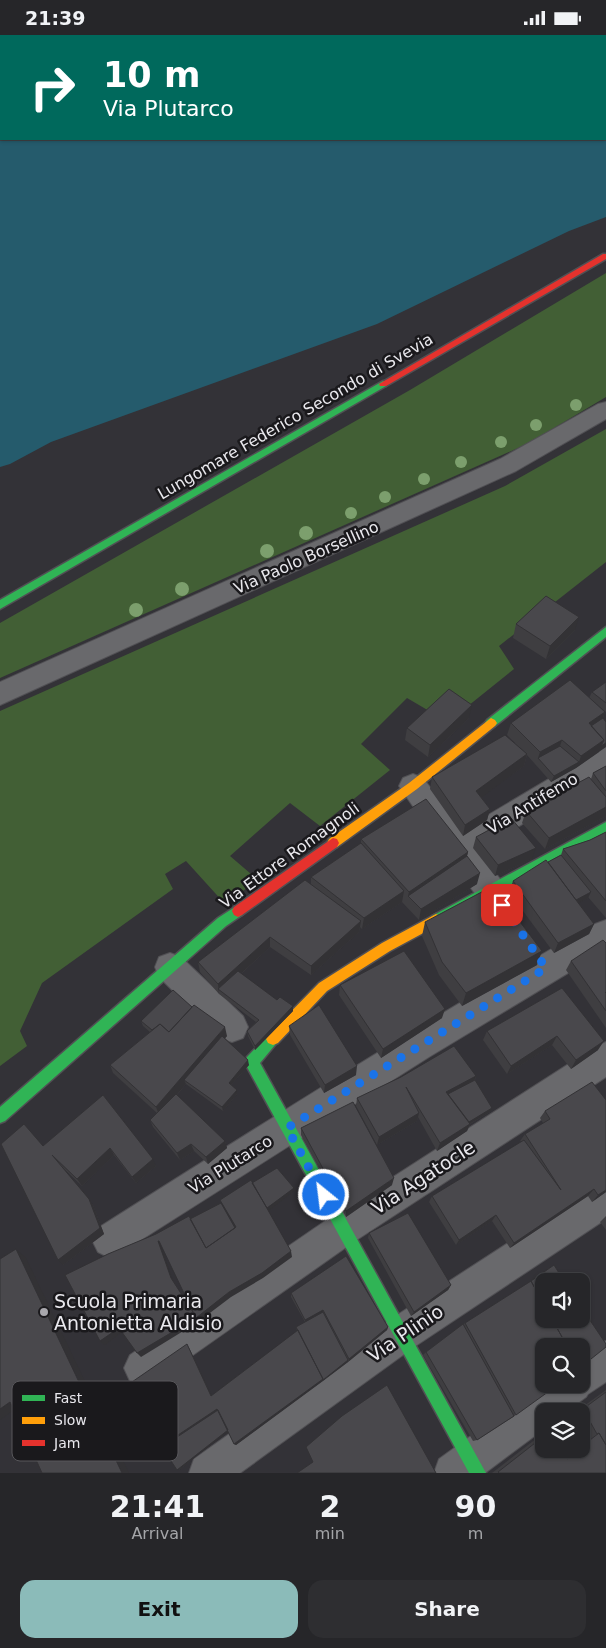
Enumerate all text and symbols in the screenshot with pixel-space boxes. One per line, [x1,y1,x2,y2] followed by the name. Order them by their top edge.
[25,7,85,29] text: 21:39
[20,55,85,120] icon: right
[103,55,200,95] text: 10 m
[103,96,234,121] text: Via Plutarco
[154,329,436,503] street label: Lungomare Federico Secondo di Svevia
[231,517,382,598] street label: Via Paolo Borsellino
[483,769,581,838] street label: Via Antifemo
[216,798,363,912] street label: Via Ettore Romagnoli
[481,884,523,926] pin
[488,891,516,919] icon: arrive
[185,1131,276,1198] street label: Via Plutarco
[367,1135,479,1219] street label: Via Agatocle
[297,1168,349,1220] position arrow
[535,1273,590,1458] map controls
[535,1273,590,1328] button: sound
[54,1290,222,1334] place label: Scuola Primaria Antonietta Aldisio
[363,1300,447,1366] street label: Via Plinio
[38,1306,50,1318] marker: Scuola Primaria Antonietta Aldisio
[535,1338,590,1393] button: search
[12,1381,178,1461] legend
[54,1390,83,1406] text: Fast
[535,1403,590,1458] button: layers
[54,1412,87,1428] text: Slow
[53,1435,80,1451] text: Jam
[110,1489,205,1524] text: 21:41
[319,1489,340,1524] text: 2
[455,1489,496,1524] text: 90
[131,1524,183,1543] text: Arrival
[315,1524,345,1543] text: min
[468,1524,483,1543] text: m
[20,1580,298,1638] button: Exit
[308,1580,586,1638] button: Share

